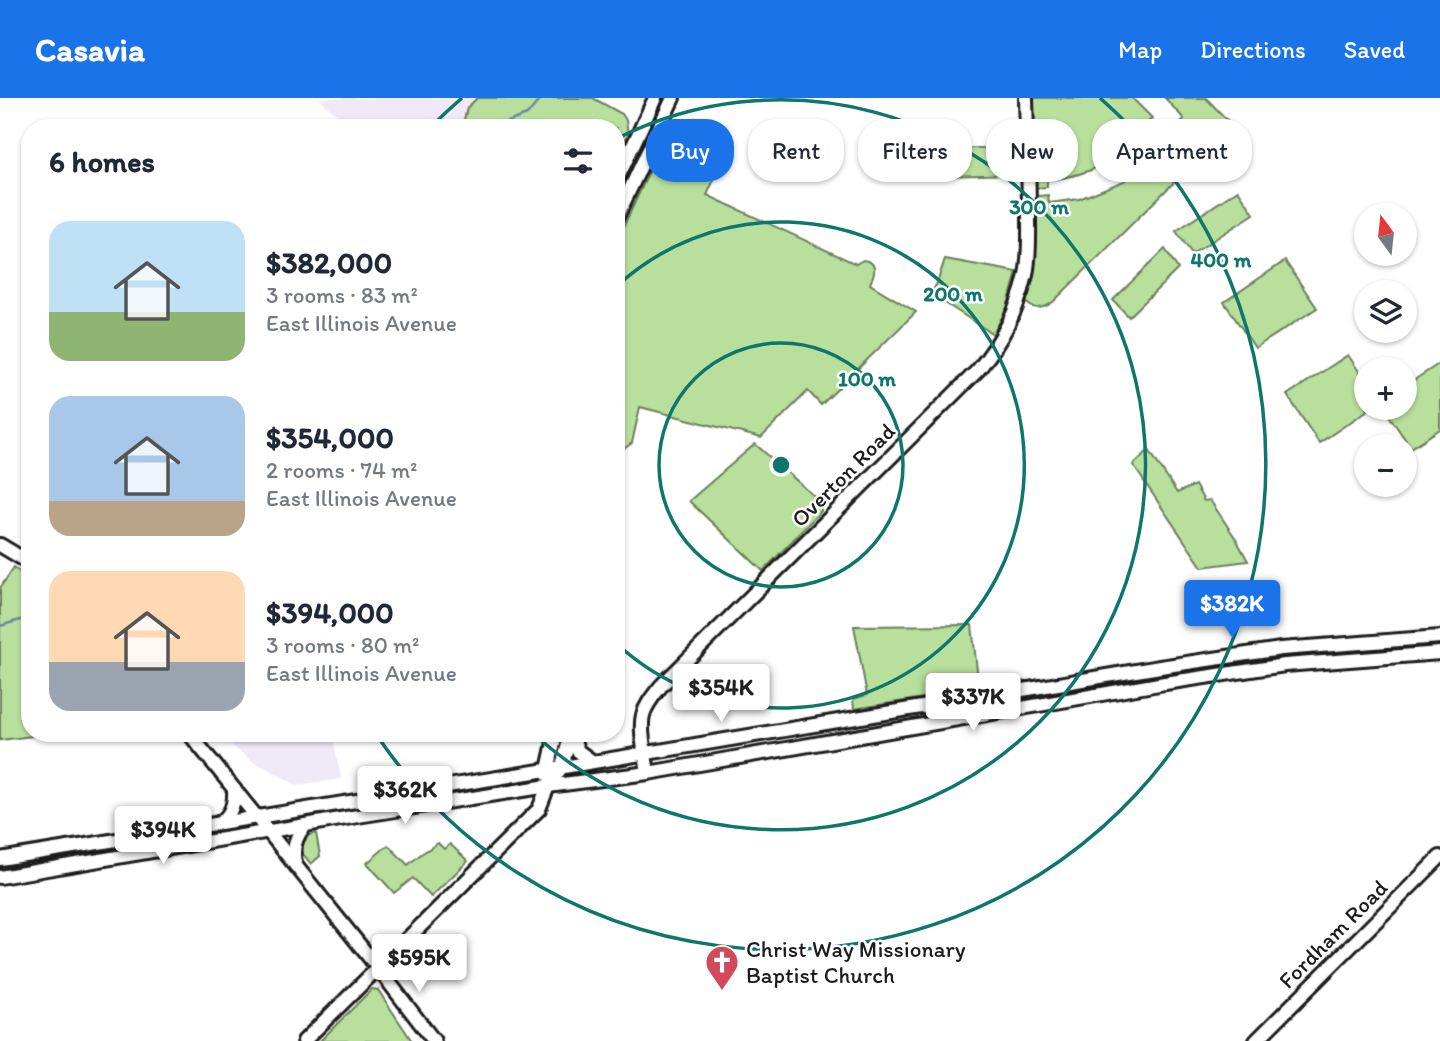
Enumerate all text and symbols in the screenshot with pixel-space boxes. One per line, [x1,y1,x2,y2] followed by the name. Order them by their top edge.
[35,30,145,69] text: Casavia
[1118,35,1162,64] text: Map
[1200,35,1306,64] text: Directions
[1344,35,1405,64] text: Saved
[646,119,734,182] chip: Buy
[748,119,844,182] chip: Rent
[858,119,972,182] chip: Filters
[986,119,1078,182] chip: New
[1092,119,1252,182] chip: Apartment
[559,142,597,180] icon: filters
[49,143,155,180] text: 6 homes
[1009,194,1069,219] text: 300 m
[1354,203,1418,266] north arrow
[1354,203,1417,497] map controls
[266,244,392,281] text: $382,000
[1191,247,1252,272] text: 400 m
[105,249,189,333] icon: home
[1354,280,1417,343] button: layers
[266,281,418,309] text: 3 rooms · 83 m²
[923,281,983,306] text: 200 m
[266,309,457,337] text: East Illinois Avenue
[1354,357,1417,420] button: +
[838,366,896,391] text: 100 m
[785,417,901,533] street label: Overton Road
[266,419,394,456] text: $354,000
[105,424,189,508] icon: home
[1354,434,1417,497] button: −
[769,453,793,477] centre of rings
[266,456,418,484] text: 2 rooms · 74 m²
[266,484,457,512] text: East Illinois Avenue
[1183,580,1281,640] pin: $382K
[1200,589,1264,617] text: $382K
[266,594,394,631] text: $394,000
[105,599,189,683] icon: home
[266,631,420,659] text: 3 rooms · 80 m²
[266,659,457,687] text: East Illinois Avenue
[672,664,770,724] pin: $354K
[689,673,753,701] text: $354K
[924,674,1022,733] pin: $337K
[942,682,1004,710] text: $337K
[356,766,454,826] pin: $362K
[373,775,437,803] text: $362K
[114,806,212,866] pin: $394K
[131,815,195,843] text: $394K
[1273,874,1393,994] street label: Fordham Road
[370,934,468,994] pin: $595K
[746,935,966,989] place label: Christ Way Missionary Baptist Church
[388,943,450,971] text: $595K
[703,943,741,992] church icon: Christ Way Missionary Baptist Church

